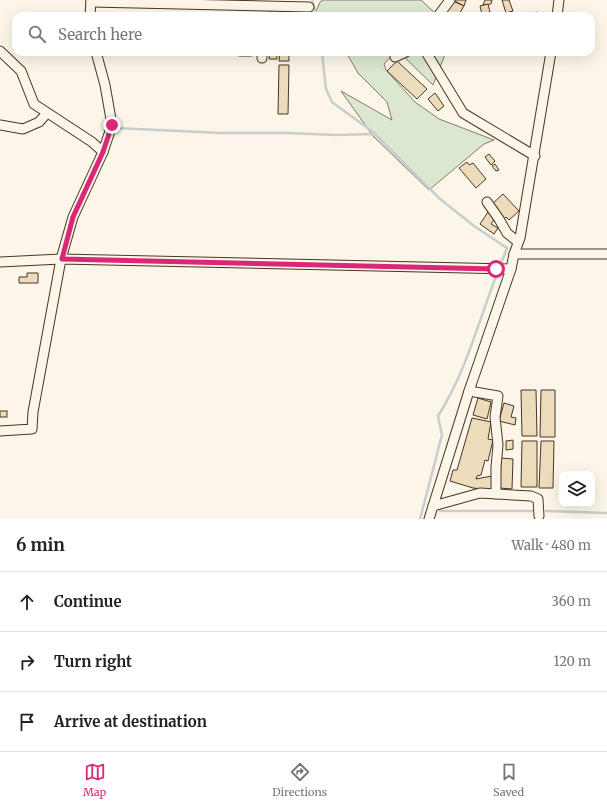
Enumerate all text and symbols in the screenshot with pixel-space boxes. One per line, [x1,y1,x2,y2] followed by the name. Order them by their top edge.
[12,12,595,56] search box
[26,23,48,45] icon: search
[58,25,142,44] text: Search here
[103,116,121,134] route end
[487,260,505,278] route start
[559,471,595,507] map controls
[559,471,595,507] button: layers
[16,534,65,556] text: 6 min
[512,537,591,554] text: Walk · 480 m
[16,591,38,613] icon: ahead
[54,592,122,611] text: Continue
[552,593,591,610] text: 360 m
[16,651,38,673] icon: right
[54,652,132,671] text: Turn right
[553,653,591,670] text: 120 m
[16,711,38,733] icon: arrive
[54,712,207,731] text: Arrive at destination
[83,761,106,799] tab: Map
[272,761,327,799] tab: Directions
[493,761,524,799] tab: Saved

